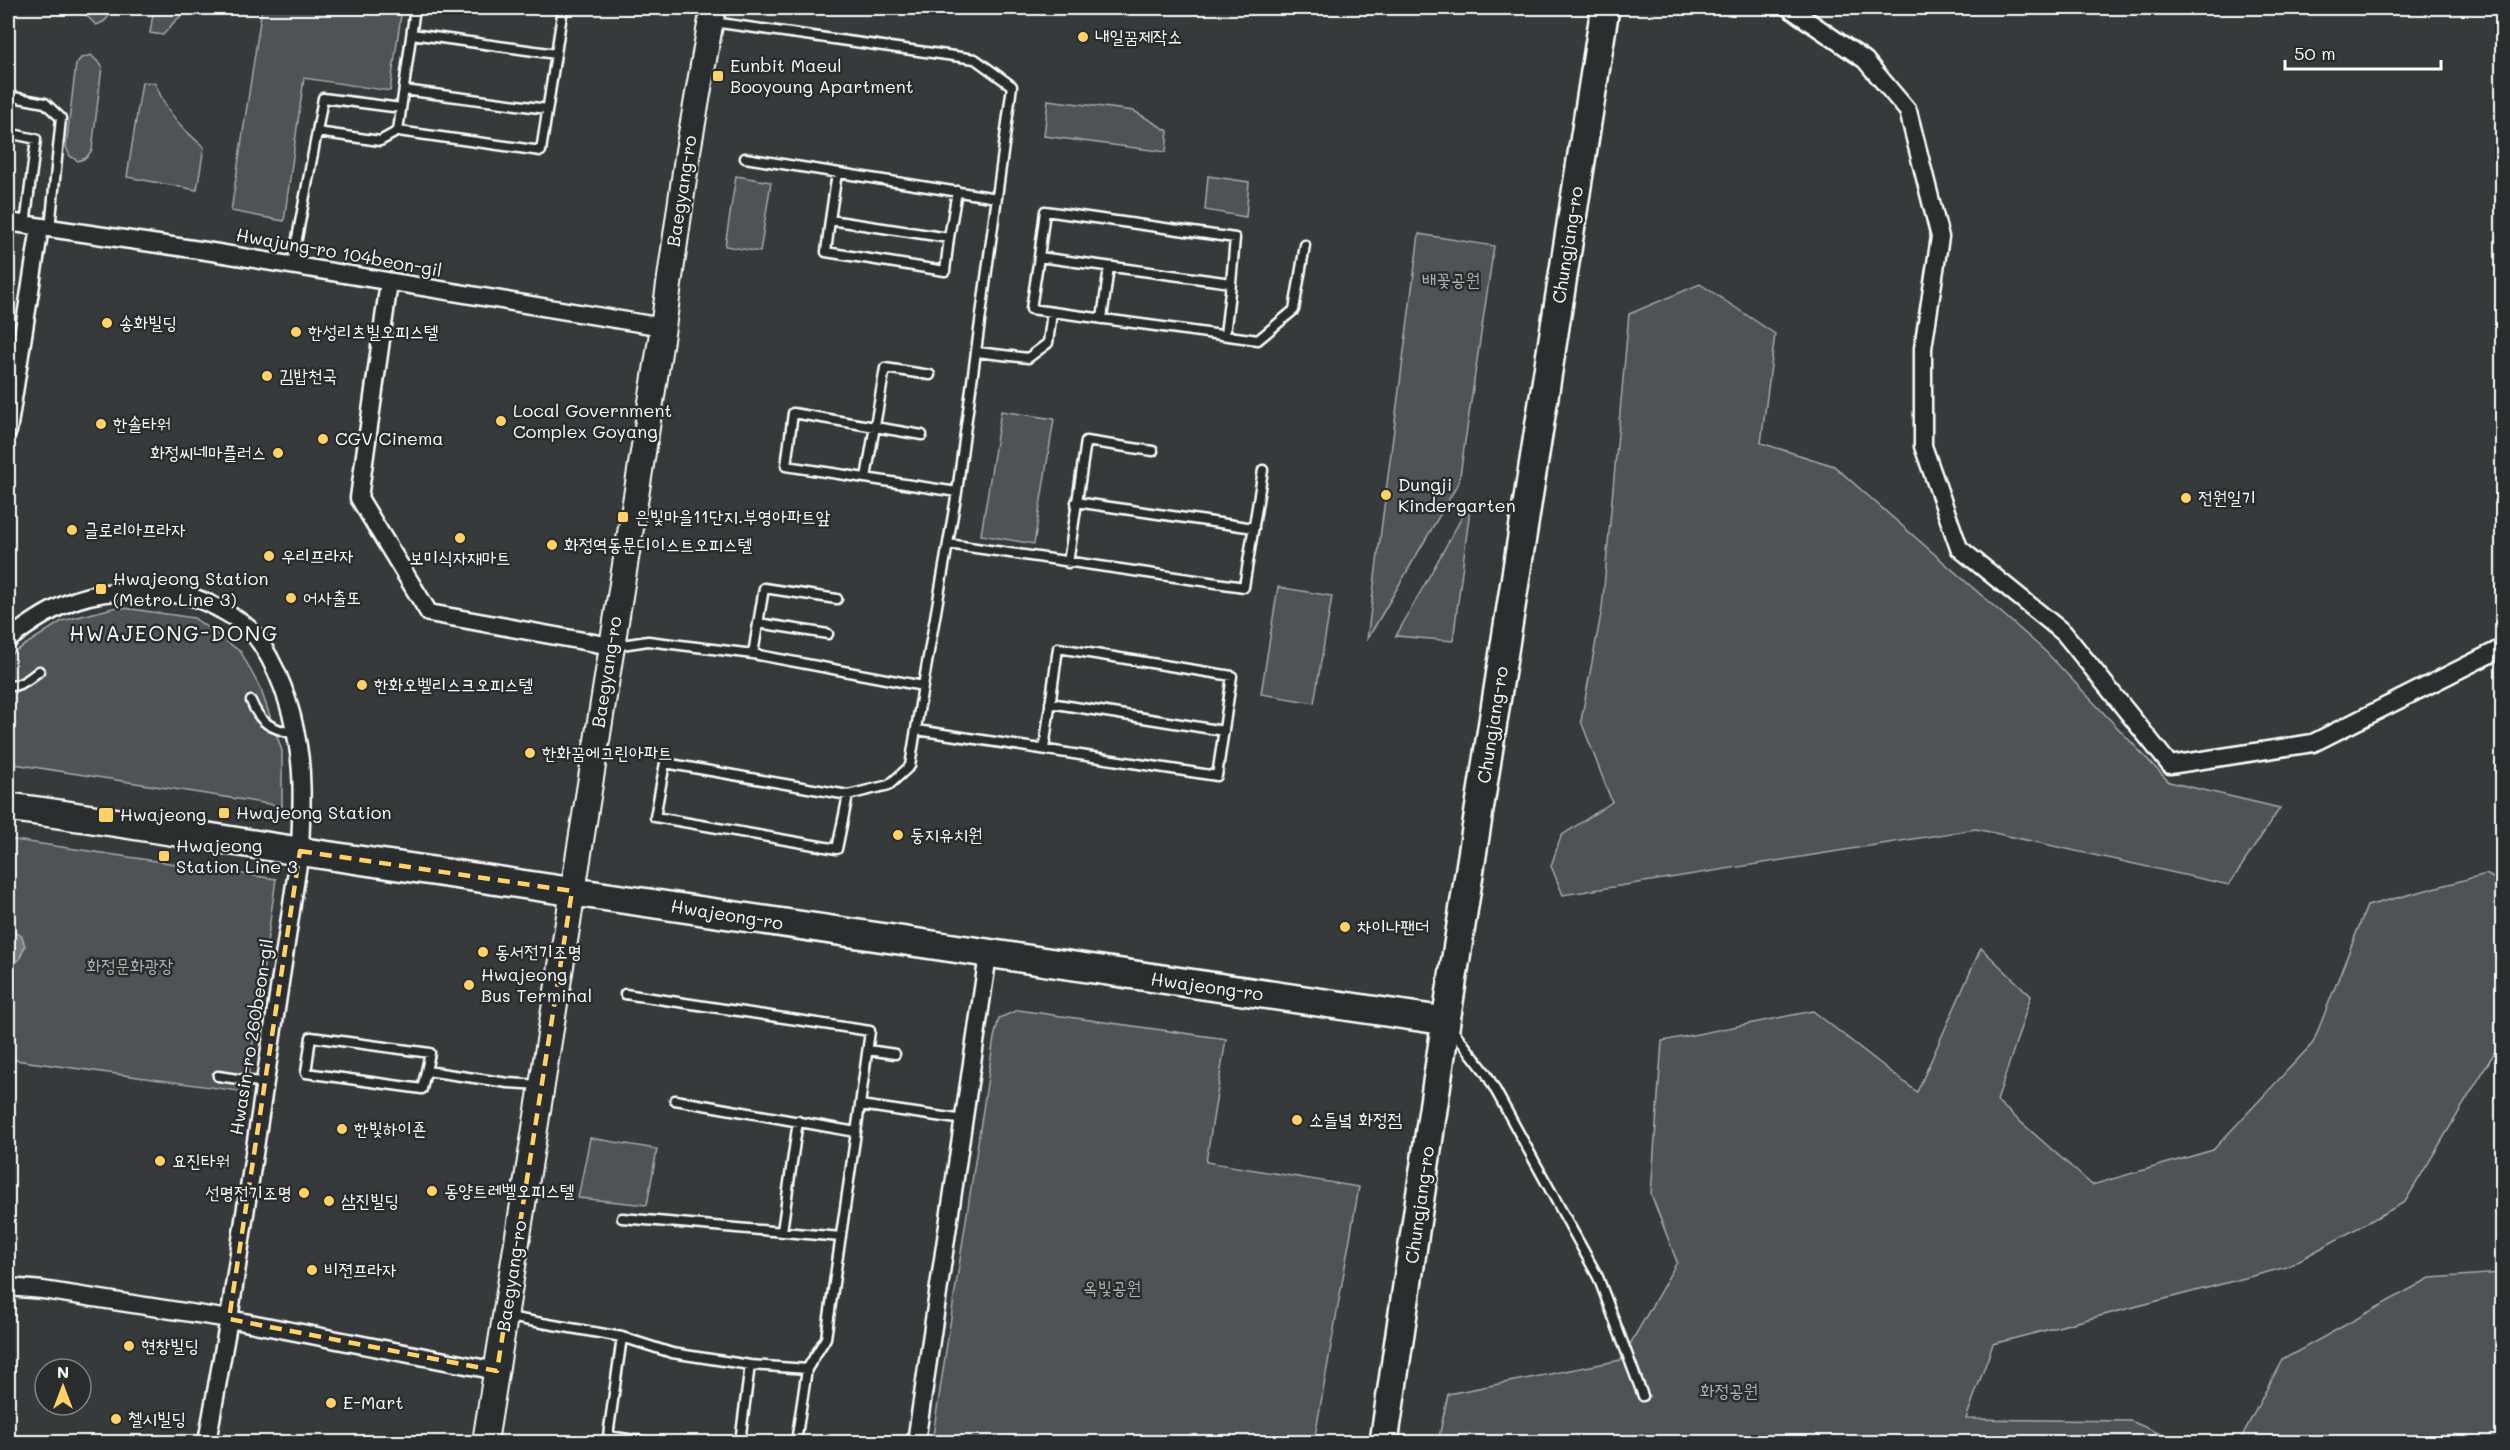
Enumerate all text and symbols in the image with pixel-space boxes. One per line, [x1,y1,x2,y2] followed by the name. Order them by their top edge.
[1095,24,1182,48] place label: 내일꿈제작소
[1076,30,1090,44] marker: 내일꿈제작소
[2285,33,2441,71] scale bar
[2294,41,2336,65] text: 50 m
[730,53,914,98] place label: Eunbit Maeul Booyoung Apartment
[711,69,725,83] marker: Eunbit Maeul Booyoung Apartment
[660,133,702,248] street label: Baegyang-ro
[1546,184,1588,305] street label: Chungjang-ro
[234,222,444,282] street label: Hwajung-ro 104beon-gil
[1422,267,1480,291] park label: 배꽃공원
[119,310,177,334] place label: 송화빌딩
[100,316,114,330] marker: 송화빌딩
[308,319,438,343] place label: 한성리츠빌오피스텔
[289,325,303,339] marker: 한성리츠빌오피스텔
[279,363,337,387] place label: 김밥천국
[260,369,274,383] marker: 김밥천국
[513,398,672,443] place label: Local Government Complex Goyang
[113,411,171,435] place label: 한솔타워
[494,414,508,428] marker: Local Government Complex Goyang
[94,417,108,431] marker: 한솔타워
[335,426,444,450] place label: CGV Cinema
[316,432,330,446] marker: CGV Cinema
[150,440,266,464] place label: 화정씨네마플러스
[271,446,285,460] marker: 화정씨네마플러스
[1398,472,1516,517] place label: Dungji Kindergarten
[2198,485,2256,509] place label: 전원일기
[1379,488,1393,502] marker: Dungji Kindergarten
[2179,491,2193,505] marker: 전원일기
[635,504,831,528] place label: 은빛마을11단지.부영아파트앞
[616,510,630,524] marker: 은빛마을11단지.부영아파트앞
[84,517,186,541] place label: 글로리아프라자
[65,523,79,537] marker: 글로리아프라자
[453,531,467,545] marker: 보미식자재마트
[564,532,752,556] place label: 화정역동문디이스트오피스텔
[545,538,559,552] marker: 화정역동문디이스트오피스텔
[281,543,354,567] place label: 우리프라자
[409,545,511,569] place label: 보미식자재마트
[262,549,276,563] marker: 우리프라자
[113,566,268,611] place label: Hwajeong Station (Metro Line 3)
[94,582,108,596] marker: Hwajeong Station (Metro Line 3)
[303,585,361,609] place label: 어사출또
[284,591,298,605] marker: 어사출또
[585,614,627,729] street label: Baegyang-ro
[69,619,279,646] district label: HWAJEONG-DONG
[1471,664,1513,785] street label: Chungjang-ro
[374,672,533,696] place label: 한화오벨리스크오피스텔
[355,678,369,692] marker: 한화오벨리스크오피스텔
[542,740,672,764] place label: 한화꿈에그린아파트
[523,746,537,760] marker: 한화꿈에그린아파트
[236,800,391,824] place label: Hwajeong Station
[120,802,206,826] place label: Hwajeong
[97,806,115,824] marker: Hwajeong
[217,806,231,820] marker: Hwajeong Station
[910,822,982,846] place label: 둥지유치원
[891,828,905,842] marker: 둥지유치원
[176,833,298,878] place label: Hwajeong Station Line 3
[157,849,171,863] marker: Hwajeong Station Line 3
[669,893,785,935] street label: Hwajeong-ro
[1357,914,1429,938] place label: 차이나팬더
[1338,920,1352,934] marker: 차이나팬더
[224,937,278,1137] street label: Hwasin-ro 260beon-gil
[495,939,582,963] place label: 동서전기조명
[476,945,490,959] marker: 동서전기조명
[87,953,173,977] park label: 화정문화광장
[481,962,592,1007] place label: Hwajeong Bus Terminal
[1149,966,1265,1006] street label: Hwajeong-ro
[462,978,476,992] marker: Hwajeong Bus Terminal
[1309,1107,1402,1131] place label: 소들녘 화정점
[1290,1113,1304,1127] marker: 소들녘 화정점
[354,1116,426,1140] place label: 한빛하이죤
[335,1122,349,1136] marker: 한빛하이죤
[1399,1144,1439,1265] street label: Chungjang-ro
[172,1148,230,1172] place label: 요진타워
[153,1154,167,1168] marker: 요진타워
[444,1178,574,1202] place label: 동양트레벨오피스텔
[205,1180,292,1204] place label: 선명전기조명
[425,1184,439,1198] marker: 동양트레벨오피스텔
[297,1186,311,1200] marker: 선명전기조명
[341,1188,399,1212] place label: 삼진빌딩
[322,1194,336,1208] marker: 삼진빌딩
[490,1218,532,1333] street label: Baegyang-ro
[324,1257,397,1281] place label: 비젼프라자
[305,1263,319,1277] marker: 비젼프라자
[1083,1275,1141,1299] park label: 옥빛공원
[141,1333,199,1357] place label: 현창빌딩
[122,1339,136,1353] marker: 현창빌딩
[33,1357,93,1417] north arrow
[57,1361,69,1382] text: N
[1700,1378,1758,1402] park label: 화정공원
[343,1390,403,1414] place label: E-Mart
[324,1396,338,1410] marker: E-Mart
[128,1406,186,1430] place label: 첼시빌딩
[109,1412,123,1426] marker: 첼시빌딩

